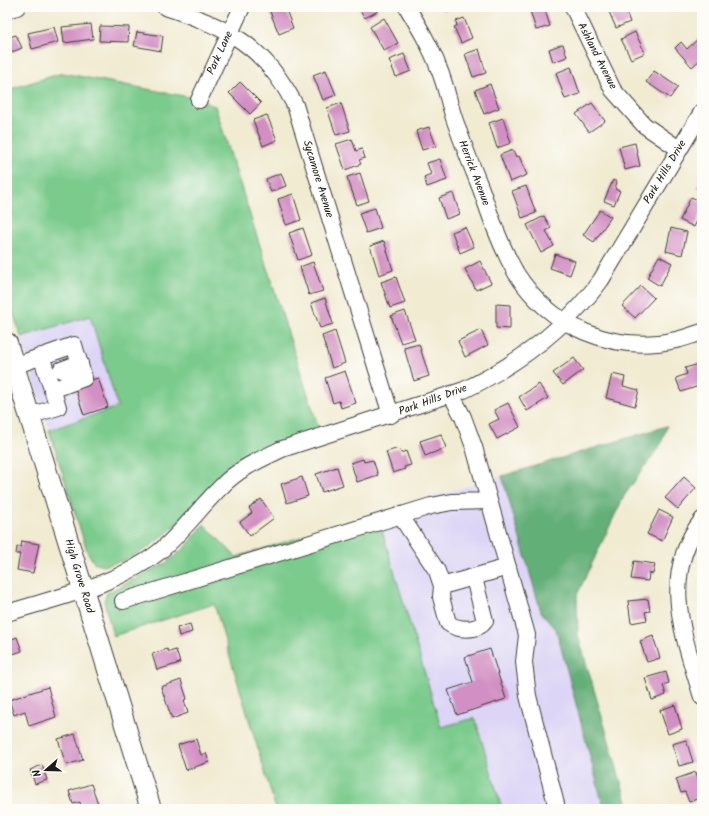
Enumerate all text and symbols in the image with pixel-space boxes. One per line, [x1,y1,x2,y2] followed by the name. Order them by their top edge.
[572,19,622,93] street label: Ashland Avenue
[202,28,238,78] street label: Park Lane
[639,137,691,207] street label: Park Hills Drive
[298,138,338,220] street label: Sycamore Avenue
[453,138,495,209] street label: Herrick Avenue
[396,379,470,421] street label: Park Hills Drive
[59,537,99,616] street label: High Grove Road
[26,750,66,790] north arrow
[28,767,47,779] text: N

